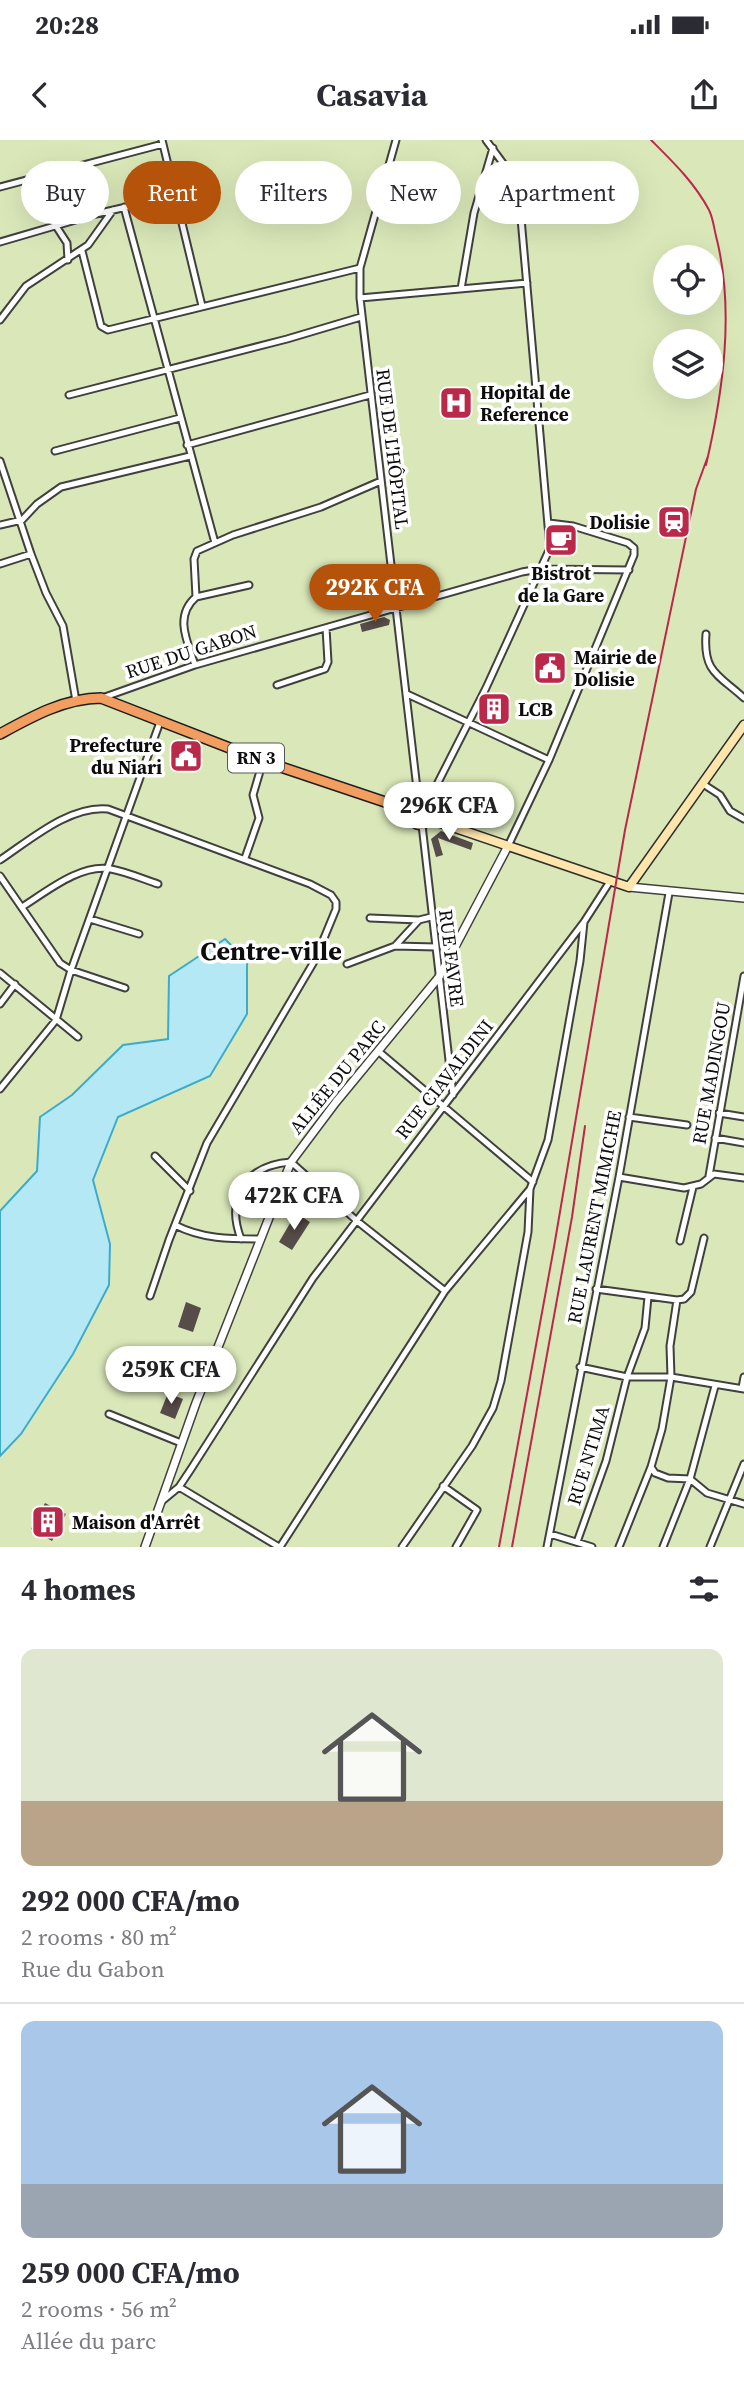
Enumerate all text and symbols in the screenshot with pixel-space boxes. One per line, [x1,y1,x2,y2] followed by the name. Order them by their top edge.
[35,7,99,43] text: 20:28
[316,73,428,117] text: Casavia
[21,76,59,114] icon: back
[685,76,723,114] icon: share
[21,161,109,224] chip: Buy
[123,161,221,224] chip: Rent
[235,161,352,224] chip: Filters
[366,161,461,224] chip: New
[475,161,639,224] chip: Apartment
[653,245,723,399] map controls
[653,245,723,315] button: locate
[653,329,723,399] button: layers
[370,367,416,531] street label: RUE DE L'HÔPITAL
[480,379,571,427] place label: Hopital de Reference
[437,384,475,422] hospital icon: Hopital de Reference
[655,503,693,541] station icon: Dolisie
[589,509,650,535] place label: Dolisie
[542,521,580,559] cafe icon: Bistrot de la Gare
[518,560,604,608] place label: Bistrot de la Gare
[303,564,447,624] pin: 292K CFA
[325,571,425,603] text: 292K CFA
[122,618,260,684] street label: RUE DU GABON
[574,644,657,692] place label: Mairie de Dolisie
[531,649,569,687] public building icon: Mairie de Dolisie
[475,690,513,728] building icon: LCB
[518,696,553,722] place label: LCB
[69,732,162,780] place label: Prefecture du Niari
[167,737,205,775] public building icon: Prefecture du Niari
[228,744,284,772] road number: RN 3
[377,782,521,842] pin: 296K CFA
[399,789,499,821] text: 296K CFA
[433,908,471,1008] street label: RUE FAVRE
[200,933,342,969] district label: Centre-ville
[686,1000,736,1146] street label: RUE MADINGOU
[389,1014,499,1144] street label: RUE CIAVALDINI
[283,1015,391,1139] street label: ALLÉE DU PARC
[561,1108,627,1326] street label: RUE LAURENT MIMICHE
[222,1172,366,1232] pin: 472K CFA
[244,1179,344,1211] text: 472K CFA
[99,1346,243,1406] pin: 259K CFA
[121,1353,221,1385] text: 259K CFA
[560,1401,616,1508] street label: RUE NTIMA
[29,1503,67,1541] building icon: Maison d'Arrêt
[72,1509,200,1535] place label: Maison d'Arrêt
[21,1569,136,1610] text: 4 homes
[685,1570,723,1608] icon: filters
[309,1694,435,1820] icon: home
[21,1880,240,1921] text: 292 000 CFA/mo
[21,1921,177,1953] text: 2 rooms · 80 m²
[21,1953,165,1985] text: Rue du Gabon
[309,2066,435,2192] icon: home
[21,2252,240,2293] text: 259 000 CFA/mo
[21,2293,177,2325] text: 2 rooms · 56 m²
[21,2325,156,2357] text: Allée du parc

